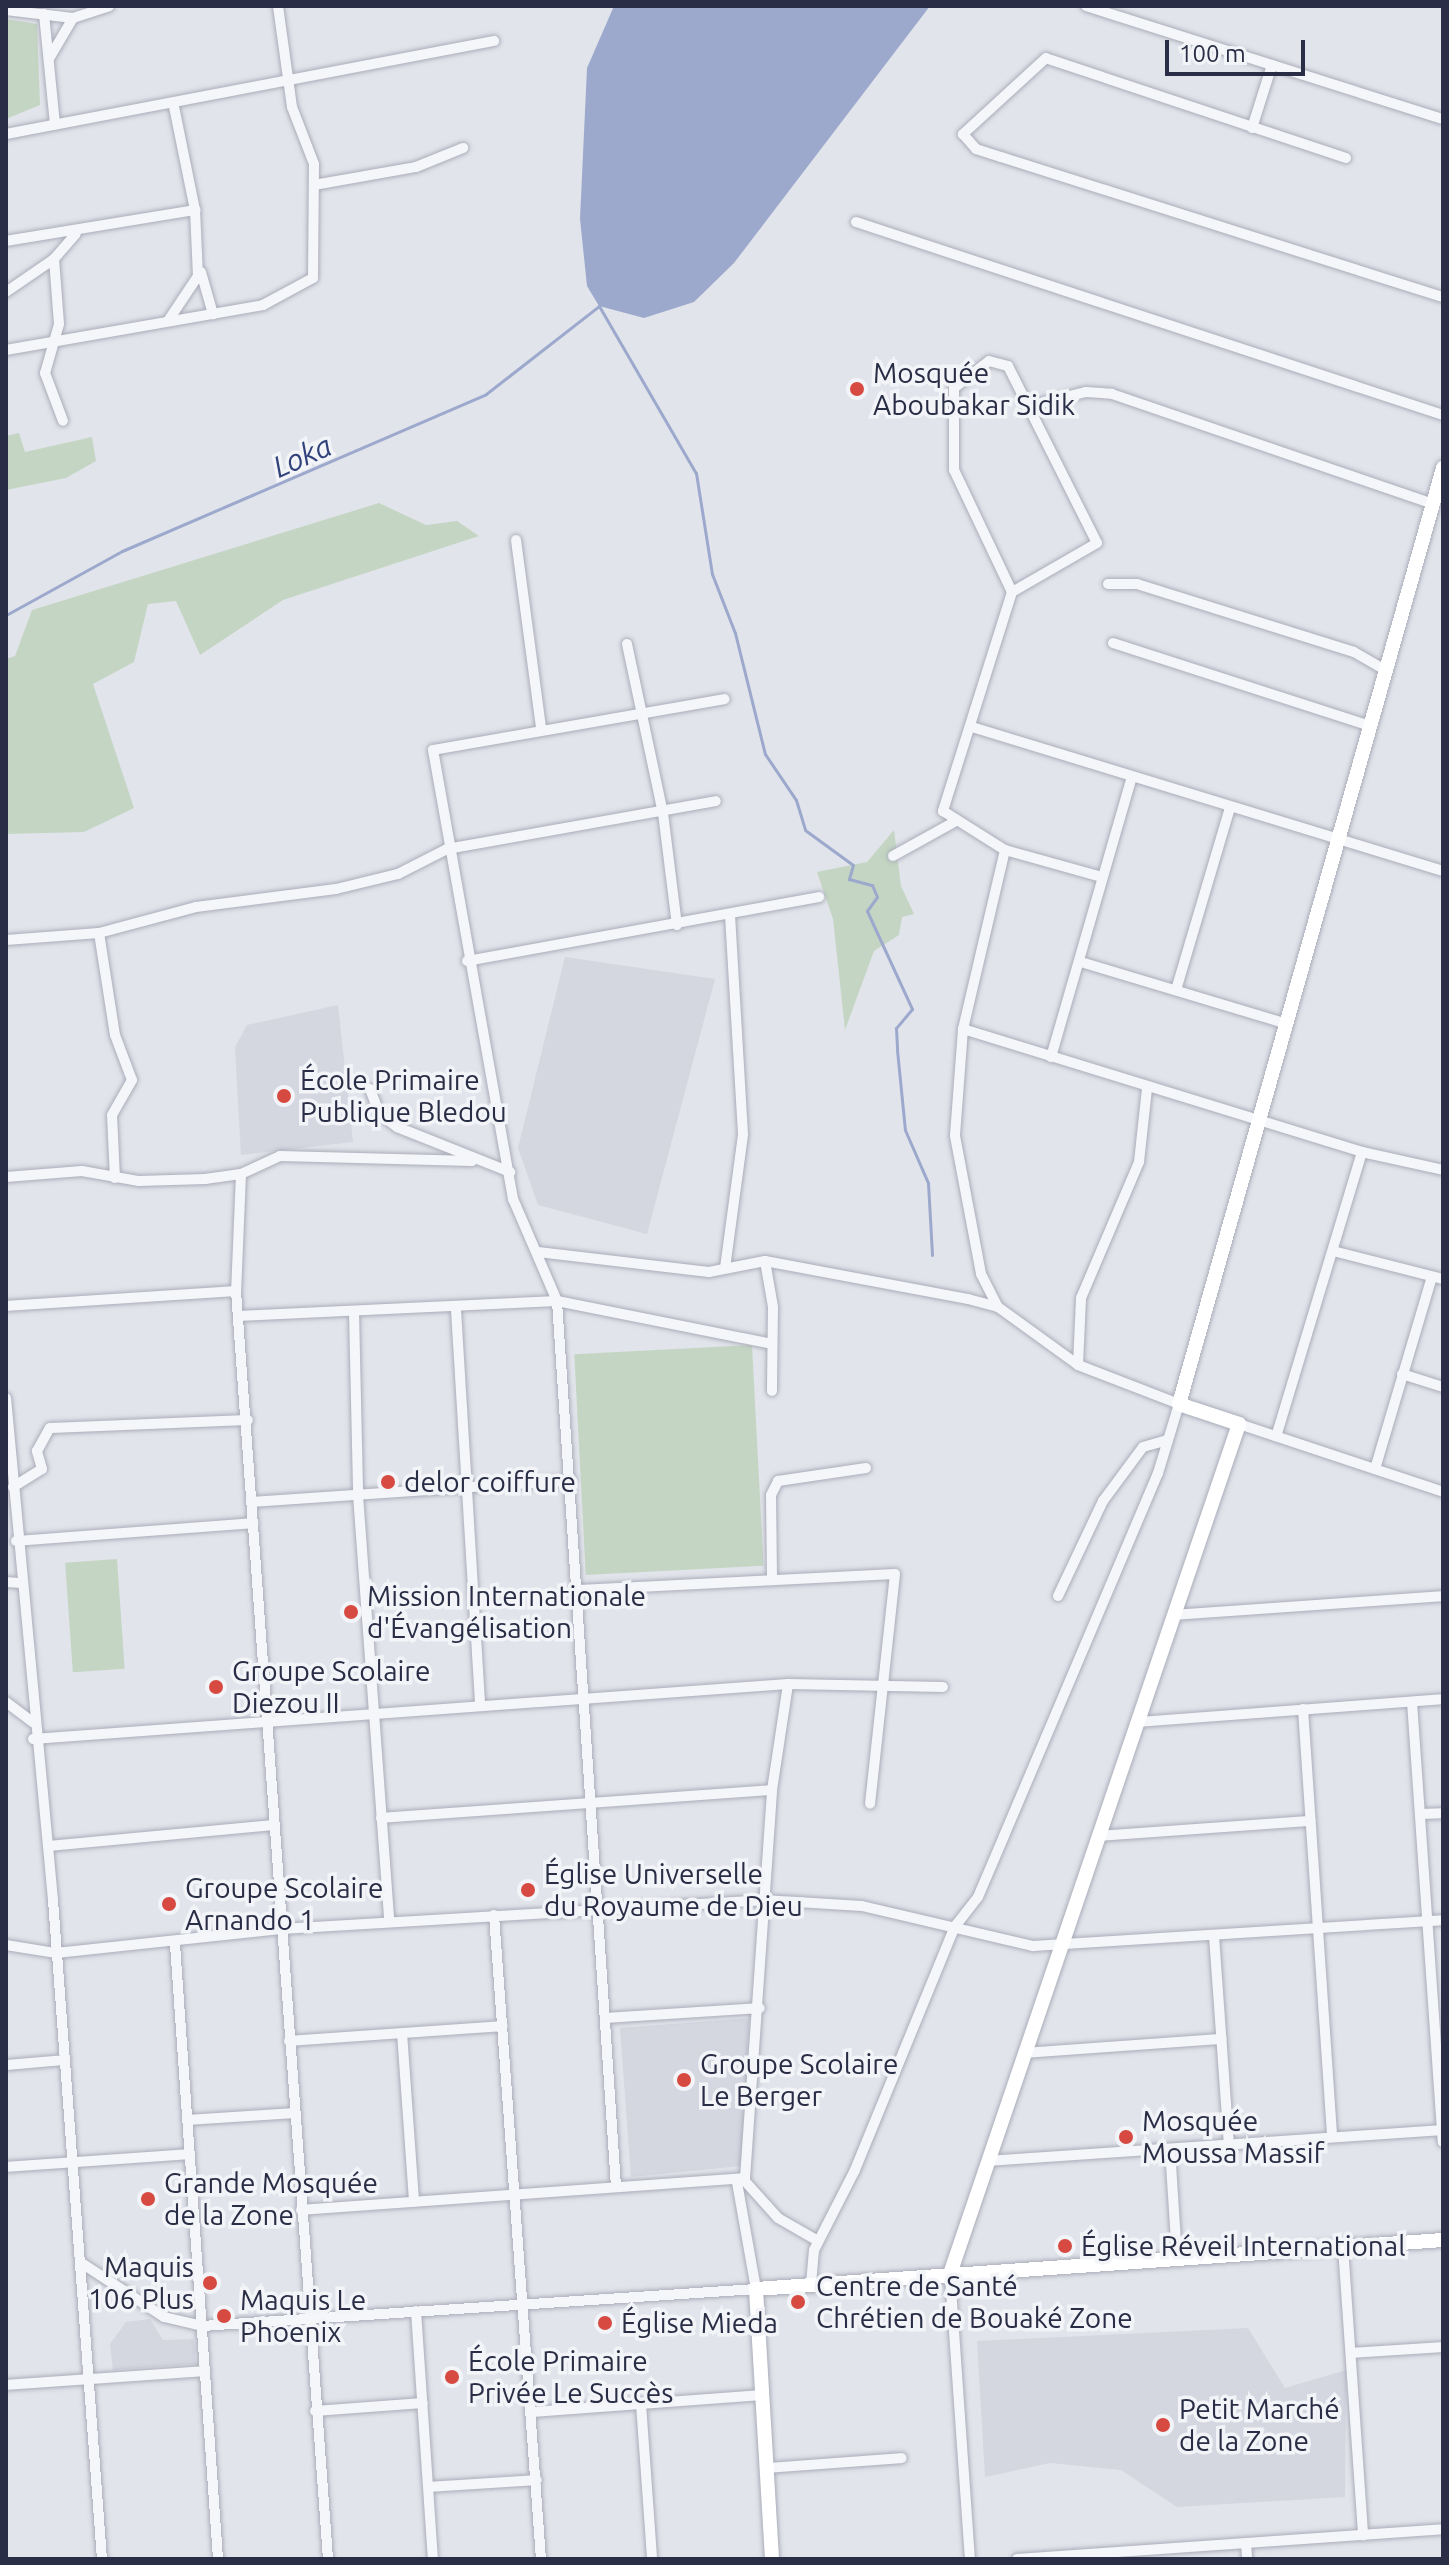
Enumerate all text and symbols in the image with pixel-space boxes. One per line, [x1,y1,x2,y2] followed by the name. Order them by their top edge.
[1169,24,1309,74] scale bar
[1179,40,1246,67] text: 100 m
[873,356,1075,422] place label: Mosquée Aboubakar Sidik
[848,380,866,398] marker: Mosquée Aboubakar Sidik
[267,427,337,485] water label: Loka
[300,1063,507,1129] place label: École Primaire Publique Bledou
[275,1087,293,1105] marker: École Primaire Publique Bledou
[404,1465,576,1499] place label: delor coiffure
[379,1473,397,1491] marker: delor coiffure
[367,1579,646,1645] place label: Mission Internationale d'Évangélisation
[342,1603,360,1621] marker: Mission Internationale d'Évangélisation
[232,1654,430,1720] place label: Groupe Scolaire Diezou II
[207,1678,225,1696] marker: Groupe Scolaire Diezou II
[544,1857,803,1923] place label: Église Universelle du Royaume de Dieu
[185,1871,383,1937] place label: Groupe Scolaire Arnando 1
[519,1881,537,1899] marker: Église Universelle du Royaume de Dieu
[160,1895,178,1913] marker: Groupe Scolaire Arnando 1
[700,2047,898,2113] place label: Groupe Scolaire Le Berger
[675,2071,693,2089] marker: Groupe Scolaire Le Berger
[1142,2104,1324,2170] place label: Mosquée Moussa Massif
[1117,2128,1135,2146] marker: Mosquée Moussa Massif
[164,2166,378,2232] place label: Grande Mosquée de la Zone
[139,2190,157,2208] marker: Grande Mosquée de la Zone
[1081,2229,1406,2263] place label: Église Réveil International
[1056,2237,1074,2255] marker: Église Réveil International
[88,2250,194,2316] place label: Maquis 106 Plus
[816,2269,1133,2335] place label: Centre de Santé Chrétien de Bouaké Zone
[201,2274,219,2292] marker: Maquis 106 Plus
[240,2283,366,2349] place label: Maquis Le Phoenix
[787,2291,809,2313] marker: Centre de Santé Chrétien de Bouaké Zone
[621,2306,778,2340] place label: Église Mieda
[215,2307,233,2325] marker: Maquis Le Phoenix
[596,2314,614,2332] marker: Église Mieda
[468,2344,673,2410] place label: École Primaire Privée Le Succès
[443,2368,461,2386] marker: École Primaire Privée Le Succès
[1179,2392,1340,2458] place label: Petit Marché de la Zone
[1154,2416,1172,2434] marker: Petit Marché de la Zone

